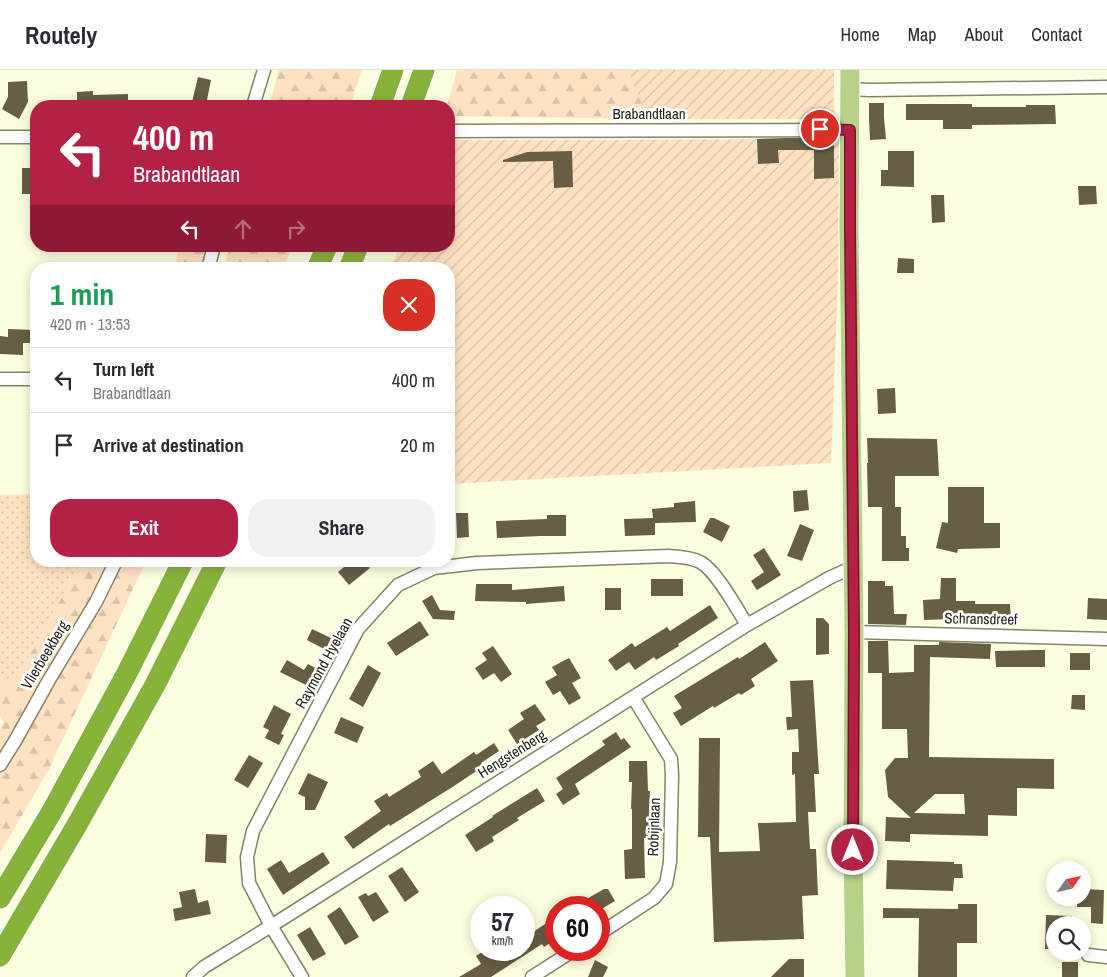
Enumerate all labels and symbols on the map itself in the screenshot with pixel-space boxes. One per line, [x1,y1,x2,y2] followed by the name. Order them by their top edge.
[612,103,686,124] street label: Brabandtlaan
[799,108,841,150] pin
[944,607,1018,630] street label: Schransdreef
[290,613,357,712] street label: Raymond Hyelaan
[16,616,73,693] street label: Vlierbeekberg
[473,724,550,783] street label: Hengstenberg
[642,797,665,857] street label: Robijnlaan
[826,823,878,875] position arrow
[1046,861,1091,906] north arrow
[545,896,610,961] speed limit sign: 60

